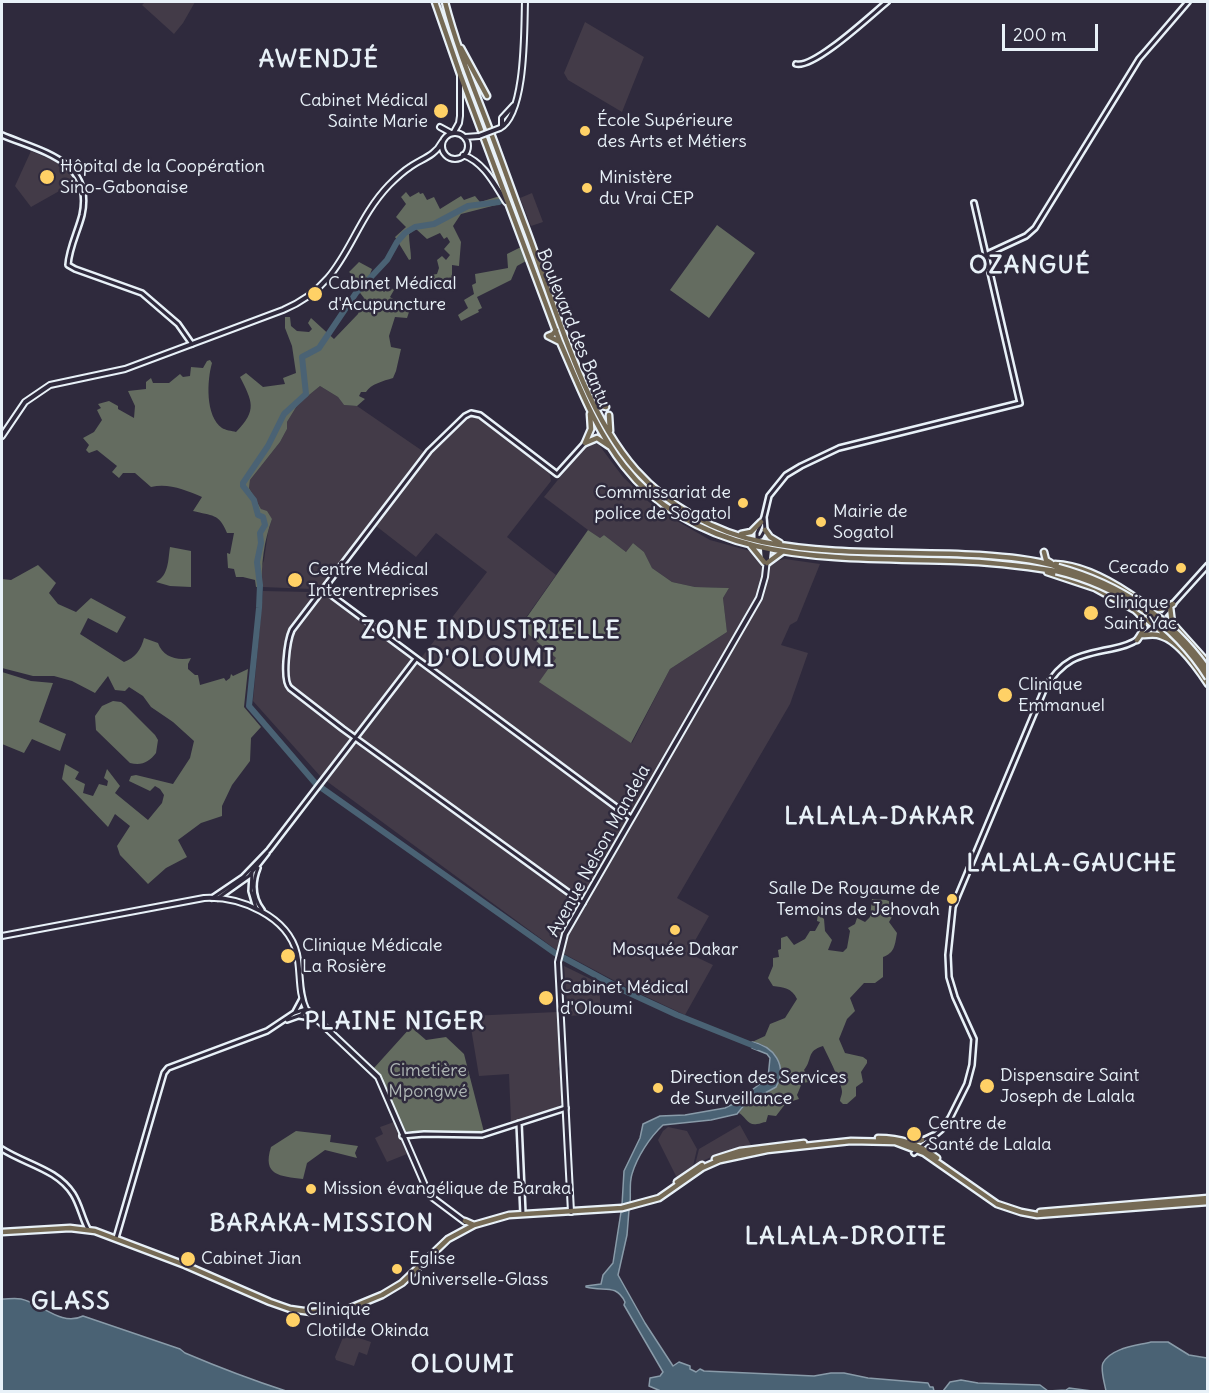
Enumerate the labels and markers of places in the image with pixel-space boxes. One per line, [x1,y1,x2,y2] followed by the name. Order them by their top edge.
[299,90,428,132] place label: Cabinet Médical Sainte Marie
[432,102,450,120] marker: Cabinet Médical Sainte Marie
[597,110,747,152] place label: École Supérieure des Arts et Métiers
[578,124,592,138] marker: École Supérieure des Arts et Métiers
[60,156,265,198] place label: Hôpital de la Coopération Sino-Gabonaise
[599,167,694,210] place label: Ministère du Vrai CEP
[38,168,56,186] marker: Hôpital de la Coopération Sino-Gabonaise
[580,181,594,195] marker: Ministère du Vrai CEP
[328,273,457,316] place label: Cabinet Médical d'Acupuncture
[306,285,324,303] marker: Cabinet Médical d'Acupuncture
[595,482,731,524] place label: Commissariat de police de Sogatol
[736,496,750,510] marker: Commissariat de police de Sogatol
[833,501,907,544] place label: Mairie de Sogatol
[814,515,828,529] marker: Mairie de Sogatol
[1108,557,1169,579] place label: Cecado
[308,559,439,602] place label: Centre Médical Interentreprises
[1174,561,1188,575] marker: Cecado
[286,571,304,589] marker: Centre Médical Interentreprises
[1104,592,1177,634] place label: Clinique Saint Yac
[1082,604,1100,622] marker: Clinique Saint Yac
[1018,674,1105,716] place label: Clinique Emmanuel
[996,686,1014,704] marker: Clinique Emmanuel
[769,878,940,920] place label: Salle De Royaume de Temoins de Jehovah
[945,892,959,906] marker: Salle De Royaume de Temoins de Jehovah
[668,923,682,937] marker: Mosquée Dakar
[302,935,443,978] place label: Clinique Médicale La Rosière
[612,939,738,961] place label: Mosquée Dakar
[279,947,297,965] marker: Clinique Médicale La Rosière
[560,977,689,1020] place label: Cabinet Médical d'Oloumi
[537,989,555,1007] marker: Cabinet Médical d'Oloumi
[1000,1065,1139,1108] place label: Dispensaire Saint Joseph de Lalala
[670,1067,847,1110] place label: Direction des Services de Surveillance
[978,1077,996,1095] marker: Dispensaire Saint Joseph de Lalala
[651,1081,665,1095] marker: Direction des Services de Surveillance
[928,1113,1051,1156] place label: Centre de Santé de Lalala
[905,1125,923,1143] marker: Centre de Santé de Lalala
[323,1178,571,1200] place label: Mission évangélique de Baraka
[304,1182,318,1196] marker: Mission évangélique de Baraka
[201,1248,301,1270] place label: Cabinet Jian
[409,1248,548,1290] place label: Eglise Universelle-Glass
[179,1250,197,1268] marker: Cabinet Jian
[390,1262,404,1276] marker: Eglise Universelle-Glass
[306,1299,429,1342] place label: Clinique Clotilde Okinda
[284,1311,302,1329] marker: Clinique Clotilde Okinda

